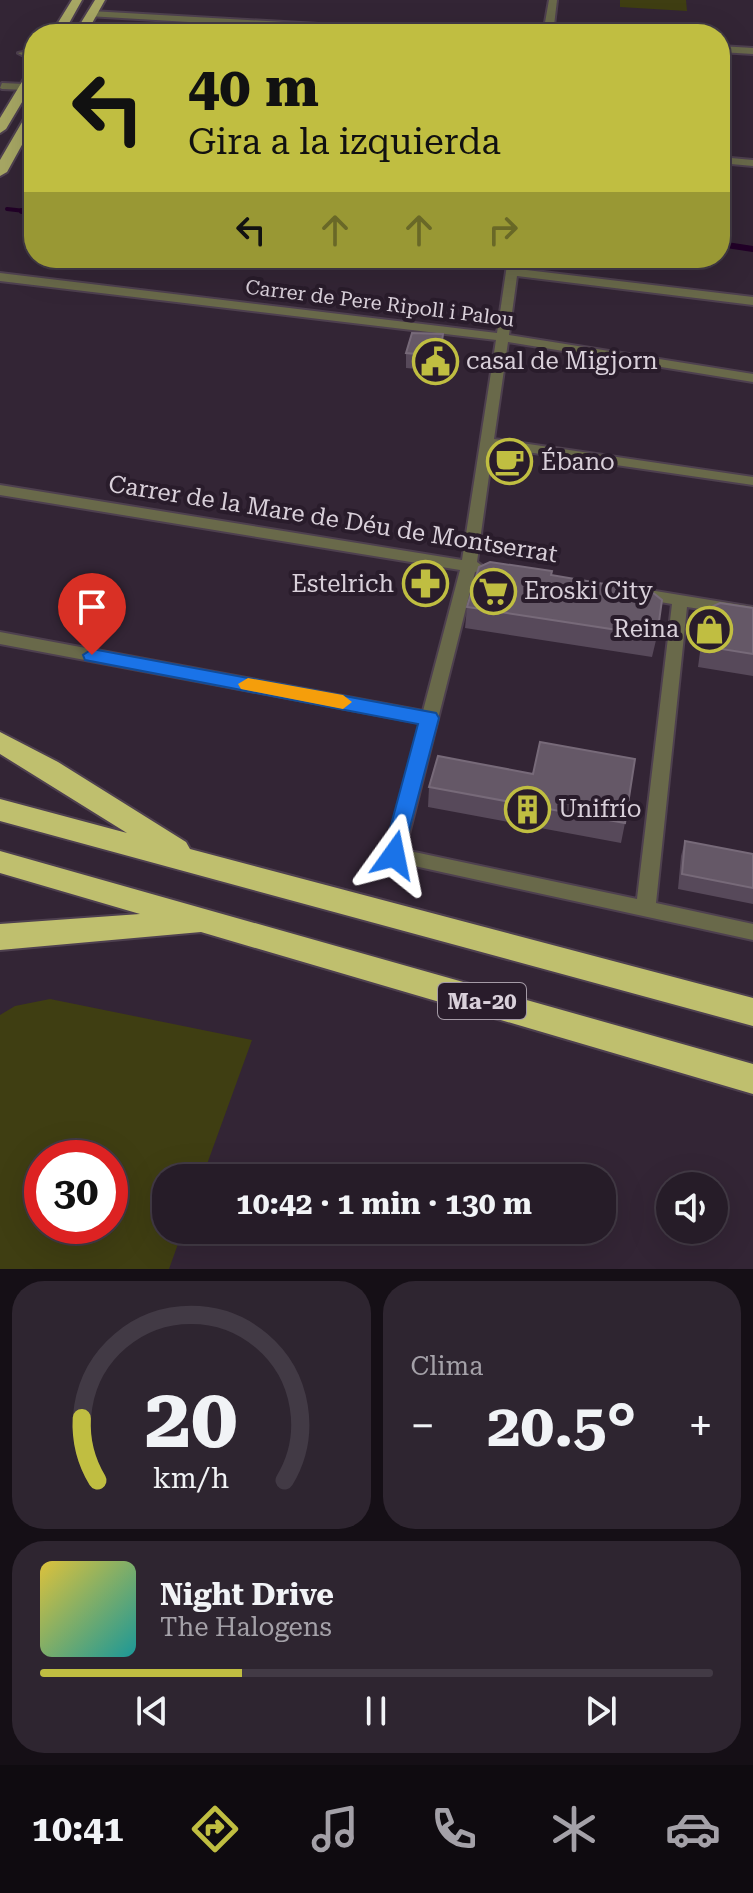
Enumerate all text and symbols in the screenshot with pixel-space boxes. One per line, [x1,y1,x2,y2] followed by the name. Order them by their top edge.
[188,54,319,120] text: 40 m
[56,56,160,160] icon: left
[188,121,501,163] text: Gira a la izquierda
[229,208,273,252] icon: left
[313,208,357,252] icon: ahead
[397,208,441,252] icon: ahead
[481,208,525,252] icon: right
[244,275,516,331] street label: Carrer de Pere Ripoll i Palou
[411,337,459,385] public building icon: casal de Migjorn
[466,347,658,375] place label: casal de Migjorn
[486,438,534,486] cafe icon: Ébano
[541,447,615,476] place label: Ébano
[107,470,559,568] street label: Carrer de la Mare de Déu de Montserrat
[401,560,449,608] pharmacy icon: Estelrich
[469,567,517,615] supermarket icon: Eroski City
[291,570,394,598] place label: Estelrich
[58,573,126,655] pin
[524,577,653,605] place label: Eroski City
[70,585,114,629] icon: arrive
[686,605,734,653] shop icon: Reina
[613,615,679,643] place label: Reina
[503,785,551,833] building icon: Unifrío
[558,795,641,823] place label: Unifrío
[352,813,436,897] position arrow
[438,983,526,1019] road number: Ma-20
[24,1140,128,1244] speed limit sign: 30
[656,1172,728,1244] map controls
[656,1172,728,1244] button: sound
[236,1186,532,1221] text: 10:42 · 1 min · 130 m
[411,1351,483,1381] text: Clima
[145,1370,238,1467] text: 20
[487,1390,637,1461] text: 20.5°
[411,1400,435,1452] text: −
[688,1400,713,1452] text: +
[153,1461,230,1495] text: km/h
[160,1577,334,1612] text: Night Drive
[160,1612,332,1642] text: The Halogens
[130,1689,174,1733] icon: previous
[354,1689,398,1733] icon: pause
[579,1689,623,1733] icon: next
[187,1801,243,1857] icon: directions
[307,1801,363,1857] icon: music
[426,1801,482,1857] icon: phone
[546,1801,602,1857] icon: climate
[665,1801,721,1857] icon: car
[32,1808,124,1850] text: 10:41

